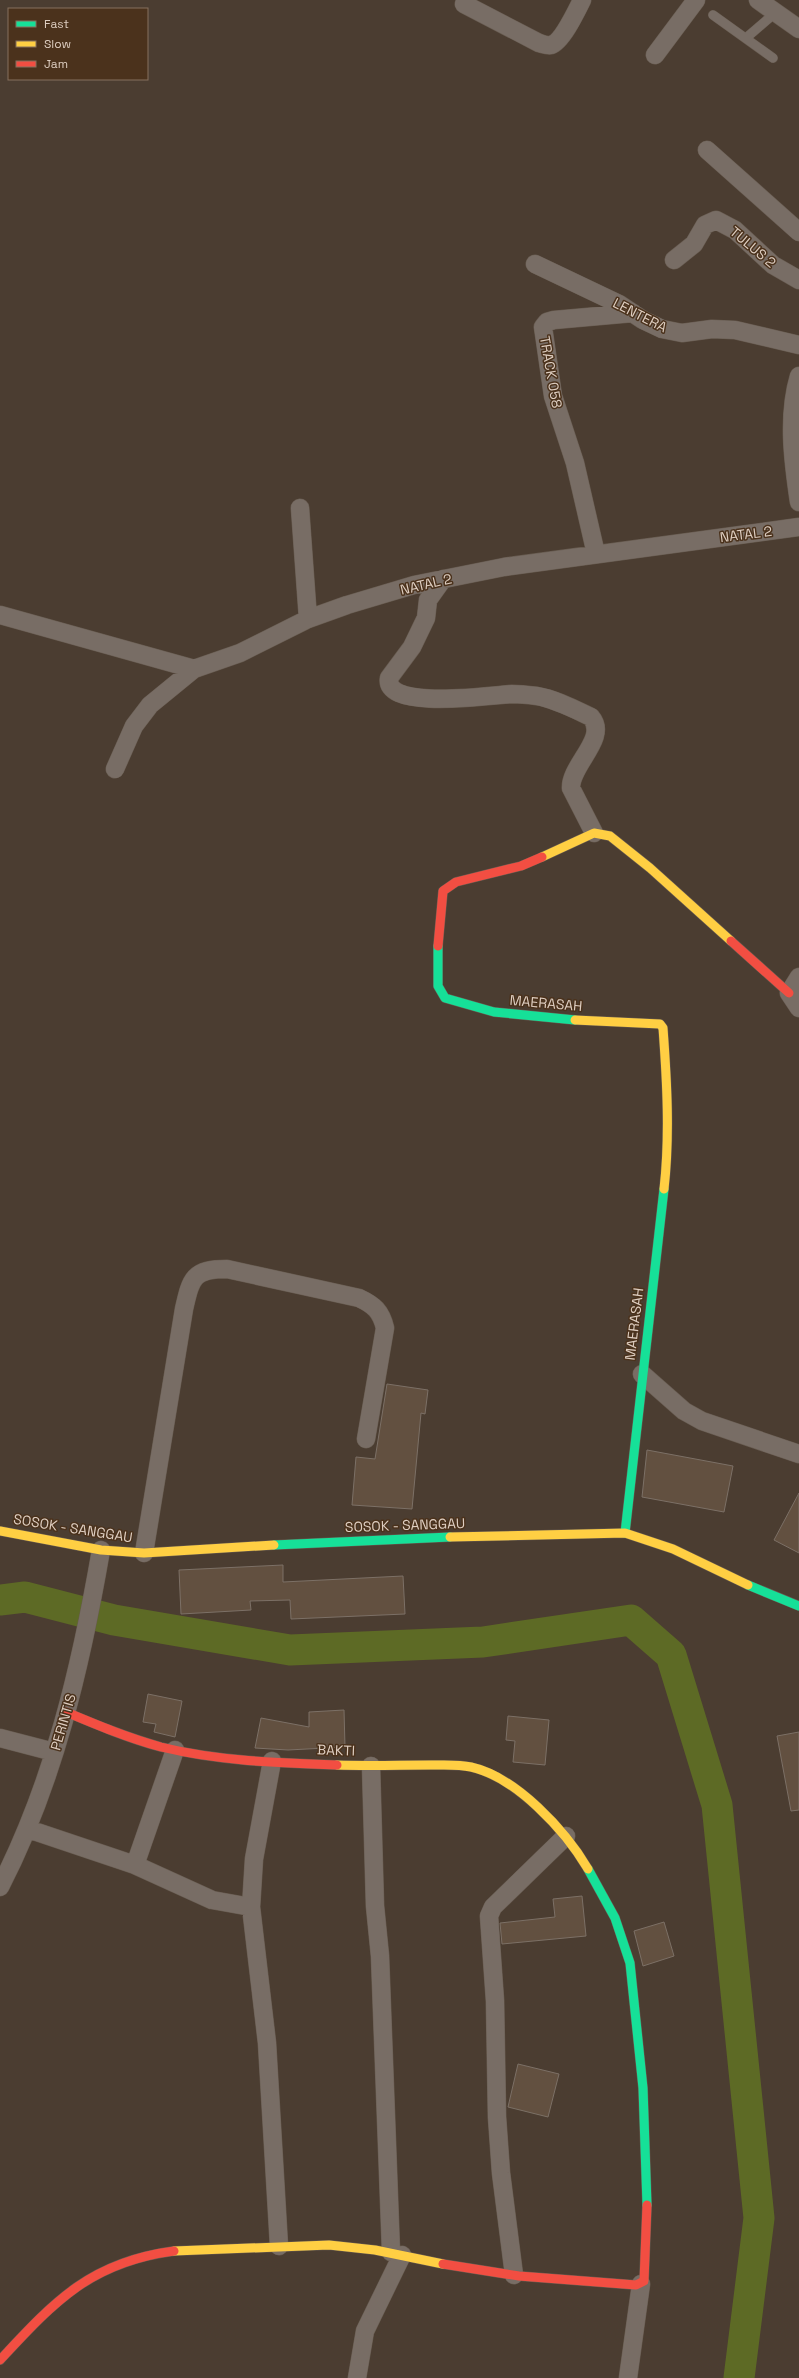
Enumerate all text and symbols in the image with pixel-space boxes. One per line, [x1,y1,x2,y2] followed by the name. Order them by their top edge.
[8,8,148,80] legend
[44,16,69,32] text: Fast
[44,36,71,52] text: Slow
[44,56,68,72] text: Jam
[726,222,780,272] street label: TULUS 2
[610,294,670,336] street label: LENTERA
[536,335,566,410] street label: TRACK 058
[719,522,773,546] street label: NATAL 2
[398,569,454,599] street label: NATAL 2
[509,991,583,1015] street label: MAERASAH
[621,1287,647,1361] street label: MAERASAH
[12,1510,134,1546] street label: SOSOK - SANGGAU
[345,1514,465,1536] street label: SOSOK - SANGGAU
[46,1692,80,1752] street label: PERINTIS
[317,1740,355,1760] street label: BAKTI

